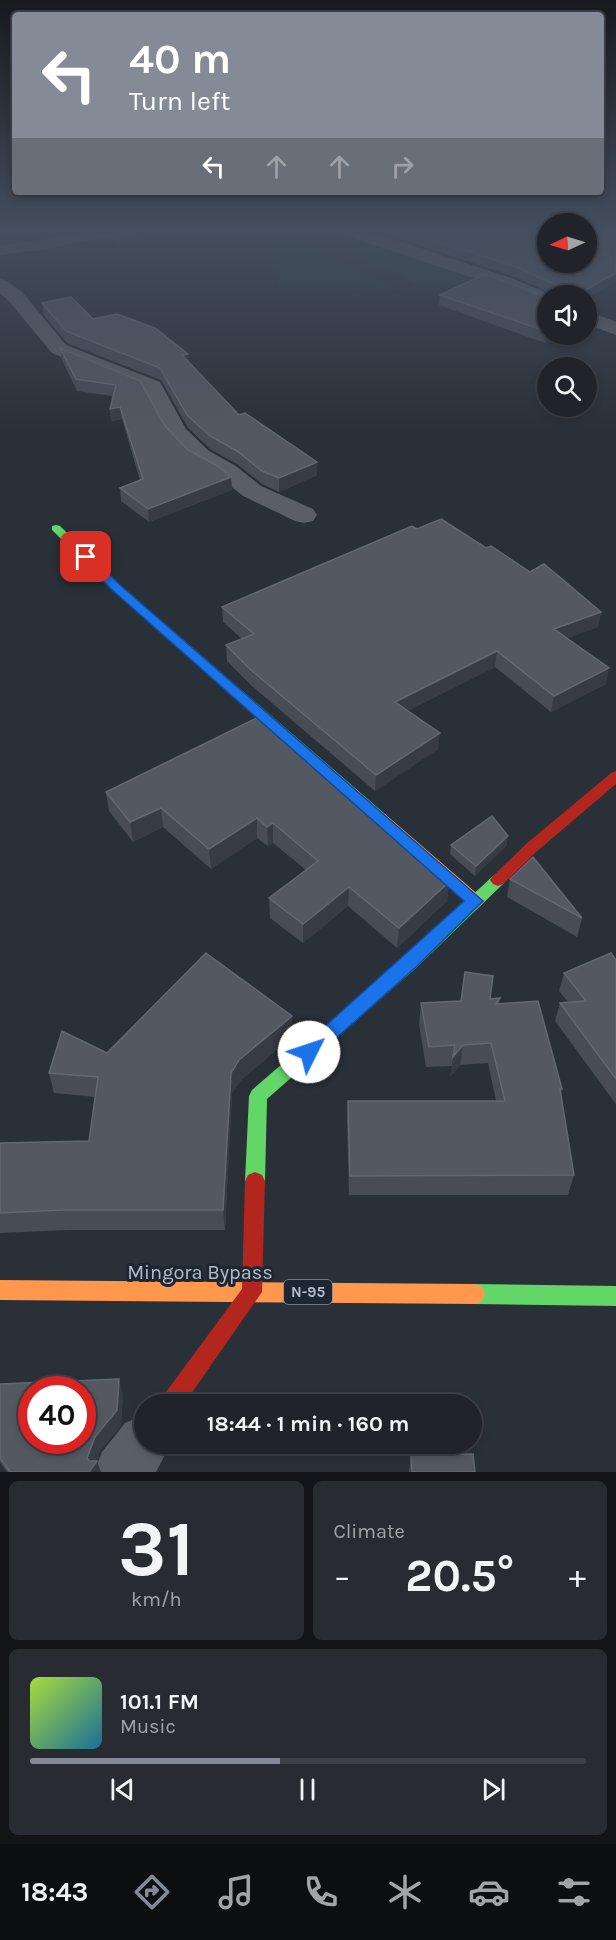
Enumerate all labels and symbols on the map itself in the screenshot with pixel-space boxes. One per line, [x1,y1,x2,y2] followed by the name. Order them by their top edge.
[537,213,597,273] north arrow
[60,531,111,582] pin
[277,1020,341,1084] position arrow
[127,1261,273,1284] street label: Mingora Bypass
[284,1280,332,1304] road number: N-95
[18,1376,96,1454] speed limit sign: 40

